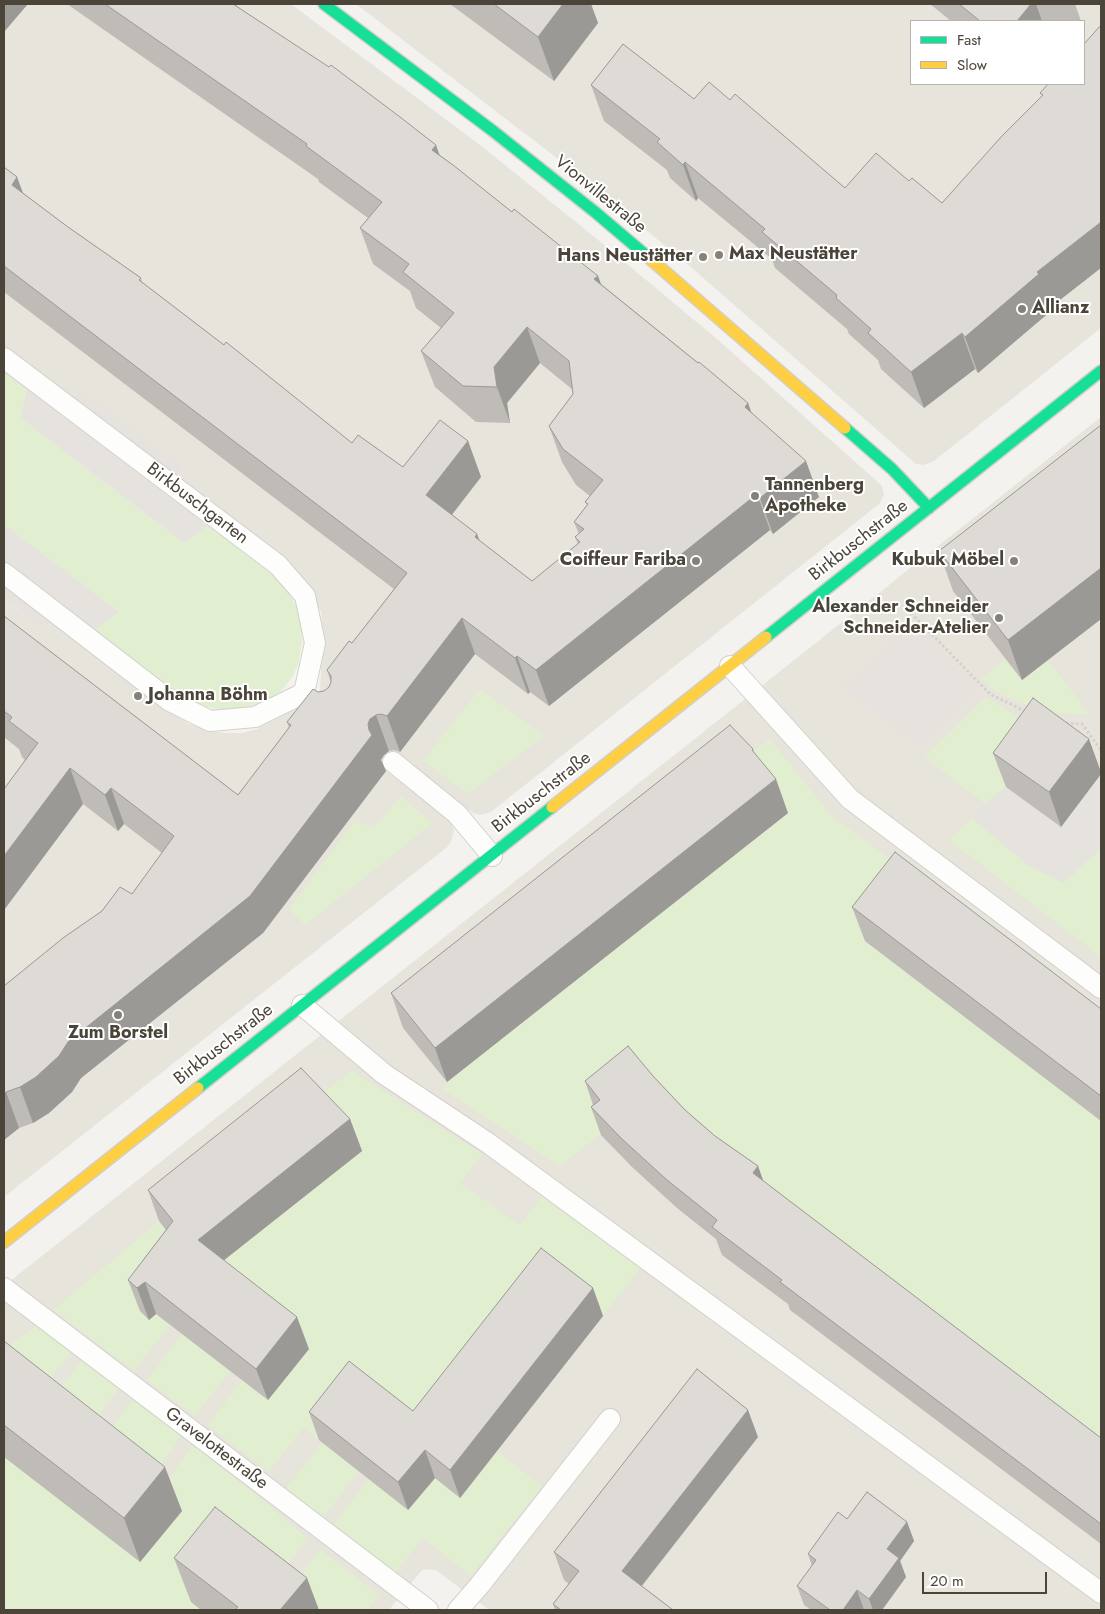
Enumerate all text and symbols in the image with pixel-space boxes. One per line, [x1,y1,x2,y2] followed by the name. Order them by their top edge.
[910,20,1085,85] legend
[957,29,981,51] text: Fast
[957,54,987,76] text: Slow
[550,151,650,239] street label: Vionvillestraße
[729,244,858,266] place label: Max Neustätter
[557,246,693,268] place label: Hans Neustätter
[713,249,725,261] marker: Max Neustätter
[697,251,709,263] marker: Hans Neustätter
[1032,298,1089,320] place label: Allianz
[1016,303,1028,315] marker: Allianz
[142,459,252,549] street label: Birkbuschgarten
[765,475,864,518] place label: Tannenberg Apotheke
[749,490,761,502] marker: Tannenberg Apotheke
[805,496,913,586] street label: Birkbuschstraße
[560,550,686,572] place label: Coiffeur Fariba
[891,550,1004,572] place label: Kubuk Möbel
[690,555,702,567] marker: Coiffeur Fariba
[1008,555,1020,567] marker: Kubuk Möbel
[812,597,989,640] place label: Alexander Schneider Schneider-Atelier
[993,612,1005,624] marker: Alexander Schneider Schneider-Atelier
[148,685,268,707] place label: Johanna Böhm
[132,690,144,702] marker: Johanna Böhm
[488,748,596,838] street label: Birkbuschstraße
[170,1000,278,1090] street label: Birkbuschstraße
[112,1009,124,1021] marker: Zum Borstel
[68,1023,168,1045] place label: Zum Borstel
[160,1403,272,1495] street label: Gravelottestraße
[925,1562,1050,1594] scale bar
[930,1570,964,1592] text: 20 m

